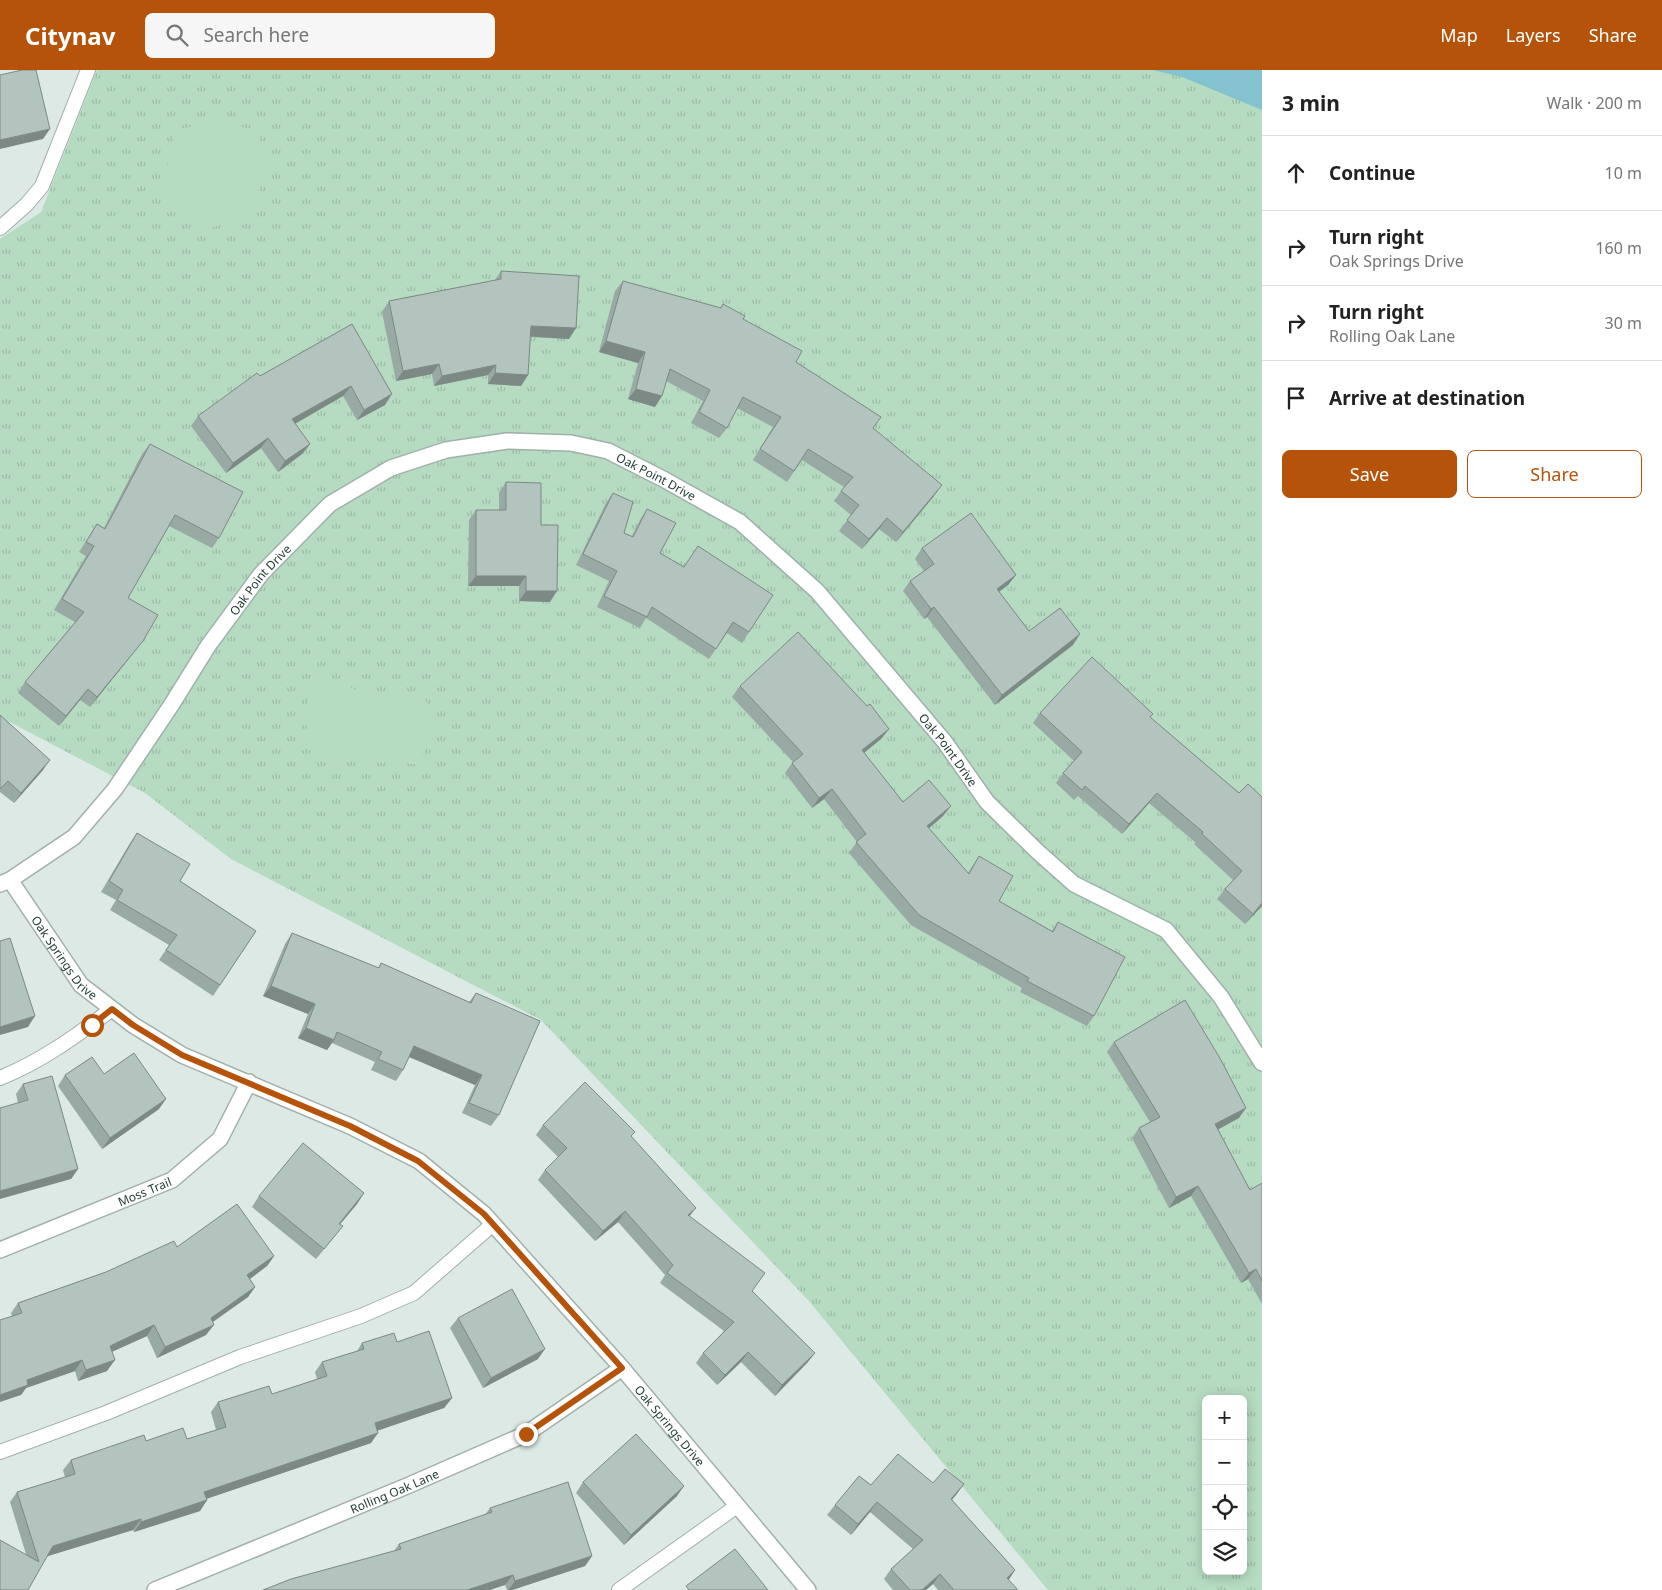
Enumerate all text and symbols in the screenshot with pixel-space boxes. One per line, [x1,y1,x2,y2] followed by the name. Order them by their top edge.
[145,13,495,58] search box
[25,19,115,52] text: Citynav
[163,21,191,49] icon: search
[203,22,309,48] text: Search here
[1440,23,1478,47] text: Map
[1506,23,1561,47] text: Layers
[1589,23,1637,47] text: Share
[1282,89,1340,117] text: 3 min
[1547,92,1642,114] text: Walk · 200 m
[1282,159,1310,187] icon: ahead
[1329,160,1415,186] text: Continue
[1605,162,1642,184] text: 10 m
[1329,224,1424,250] text: Turn right
[1282,234,1310,262] icon: right
[1595,237,1642,259] text: 160 m
[1329,250,1464,272] text: Oak Springs Drive
[1329,299,1424,325] text: Turn right
[1282,309,1310,337] icon: right
[1605,312,1642,334] text: 30 m
[1329,325,1455,347] text: Rolling Oak Lane
[1282,384,1310,412] icon: arrive
[1329,385,1525,411] text: Arrive at destination
[613,448,699,504] street label: Oak Point Drive
[1282,450,1457,498] button: Save
[1467,450,1642,498] button: Share
[225,540,295,618] street label: Oak Point Drive
[915,709,982,790] street label: Oak Point Drive
[28,912,101,1003] street label: Oak Springs Drive
[81,1014,104,1037] route start
[115,1173,174,1210] street label: Moss Trail
[631,1381,709,1470] street label: Oak Springs Drive
[1202,1395,1247,1575] map controls
[1202,1395,1247,1440] button: +
[515,1423,538,1446] route end
[1202,1440,1247,1485] button: −
[347,1465,442,1517] street label: Rolling Oak Lane
[1202,1485,1247,1530] button: locate
[1202,1530,1247,1575] button: layers

